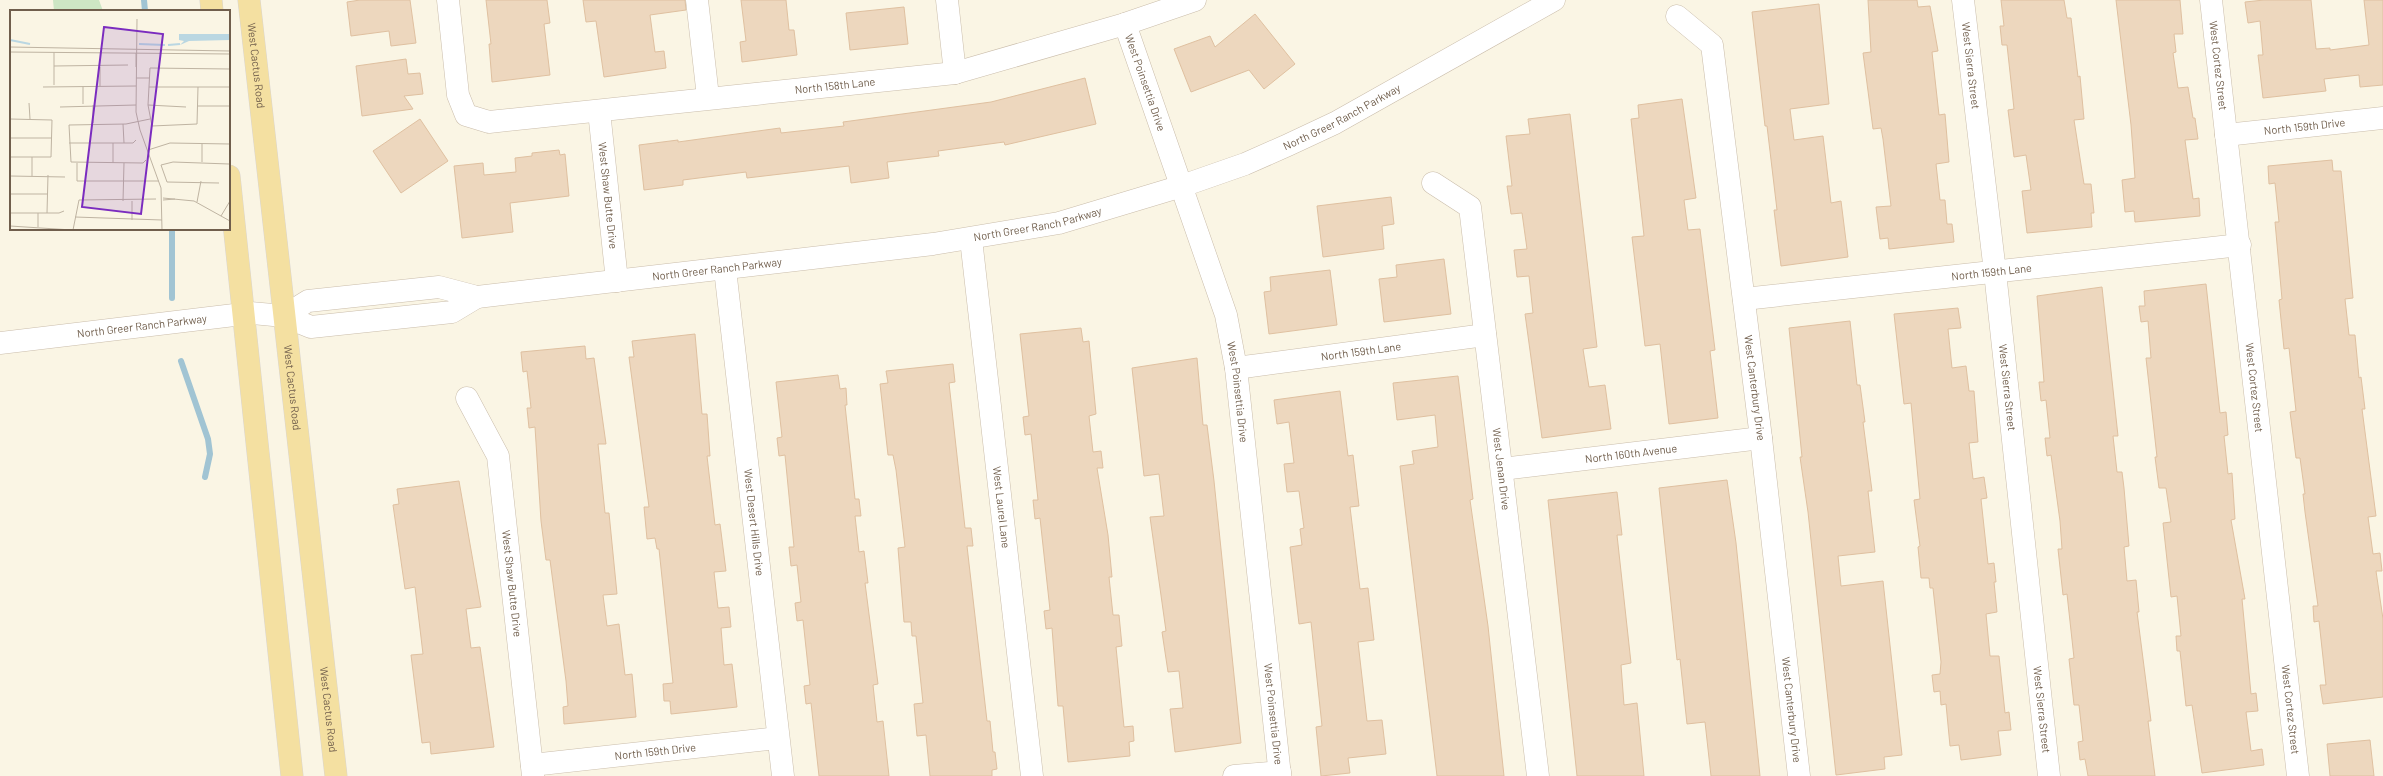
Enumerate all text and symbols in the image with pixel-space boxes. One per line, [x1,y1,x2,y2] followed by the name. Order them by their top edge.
[10,10,230,230] inset map
[2207,20,2230,111] street label: West Cortez Street
[1960,21,1983,110] street label: West Sierra Street
[246,22,268,109] street label: West Cactus Road
[1123,32,1169,133] street label: West Poinsettia Drive
[794,74,876,96] street label: North 158th Lane
[1281,81,1403,152] street label: North Greer Ranch Parkway
[2263,115,2346,137] street label: North 159th Drive
[596,141,621,250] street label: West Shaw Butte Drive
[973,204,1103,243] street label: North Greer Ranch Parkway
[651,255,783,283] street label: North Greer Ranch Parkway
[1951,261,2032,282] street label: North 159th Lane
[76,311,208,340] street label: North Greer Ranch Parkway
[1742,334,1768,442] street label: West Canterbury Drive
[1320,339,1402,363] street label: North 159th Lane
[1225,340,1251,443] street label: West Poinsettia Drive
[2243,342,2266,433] street label: West Cortez Street
[1997,343,2019,432] street label: West Sierra Street
[282,344,304,431] street label: West Cactus Road
[1490,427,1513,511] street label: West Jenan Drive
[1584,441,1678,465] street label: North 160th Avenue
[991,466,1013,549] street label: West Laurel Lane
[742,468,767,577] street label: West Desert Hills Drive
[500,529,525,638] street label: West Shaw Butte Drive
[1780,656,1804,763] street label: West Canterbury Drive
[1262,663,1286,765] street label: West Poinsettia Drive
[2280,664,2303,755] street label: West Cortez Street
[2031,665,2054,754] street label: West Sierra Street
[318,666,340,753] street label: West Cactus Road
[614,740,697,762] street label: North 159th Drive

